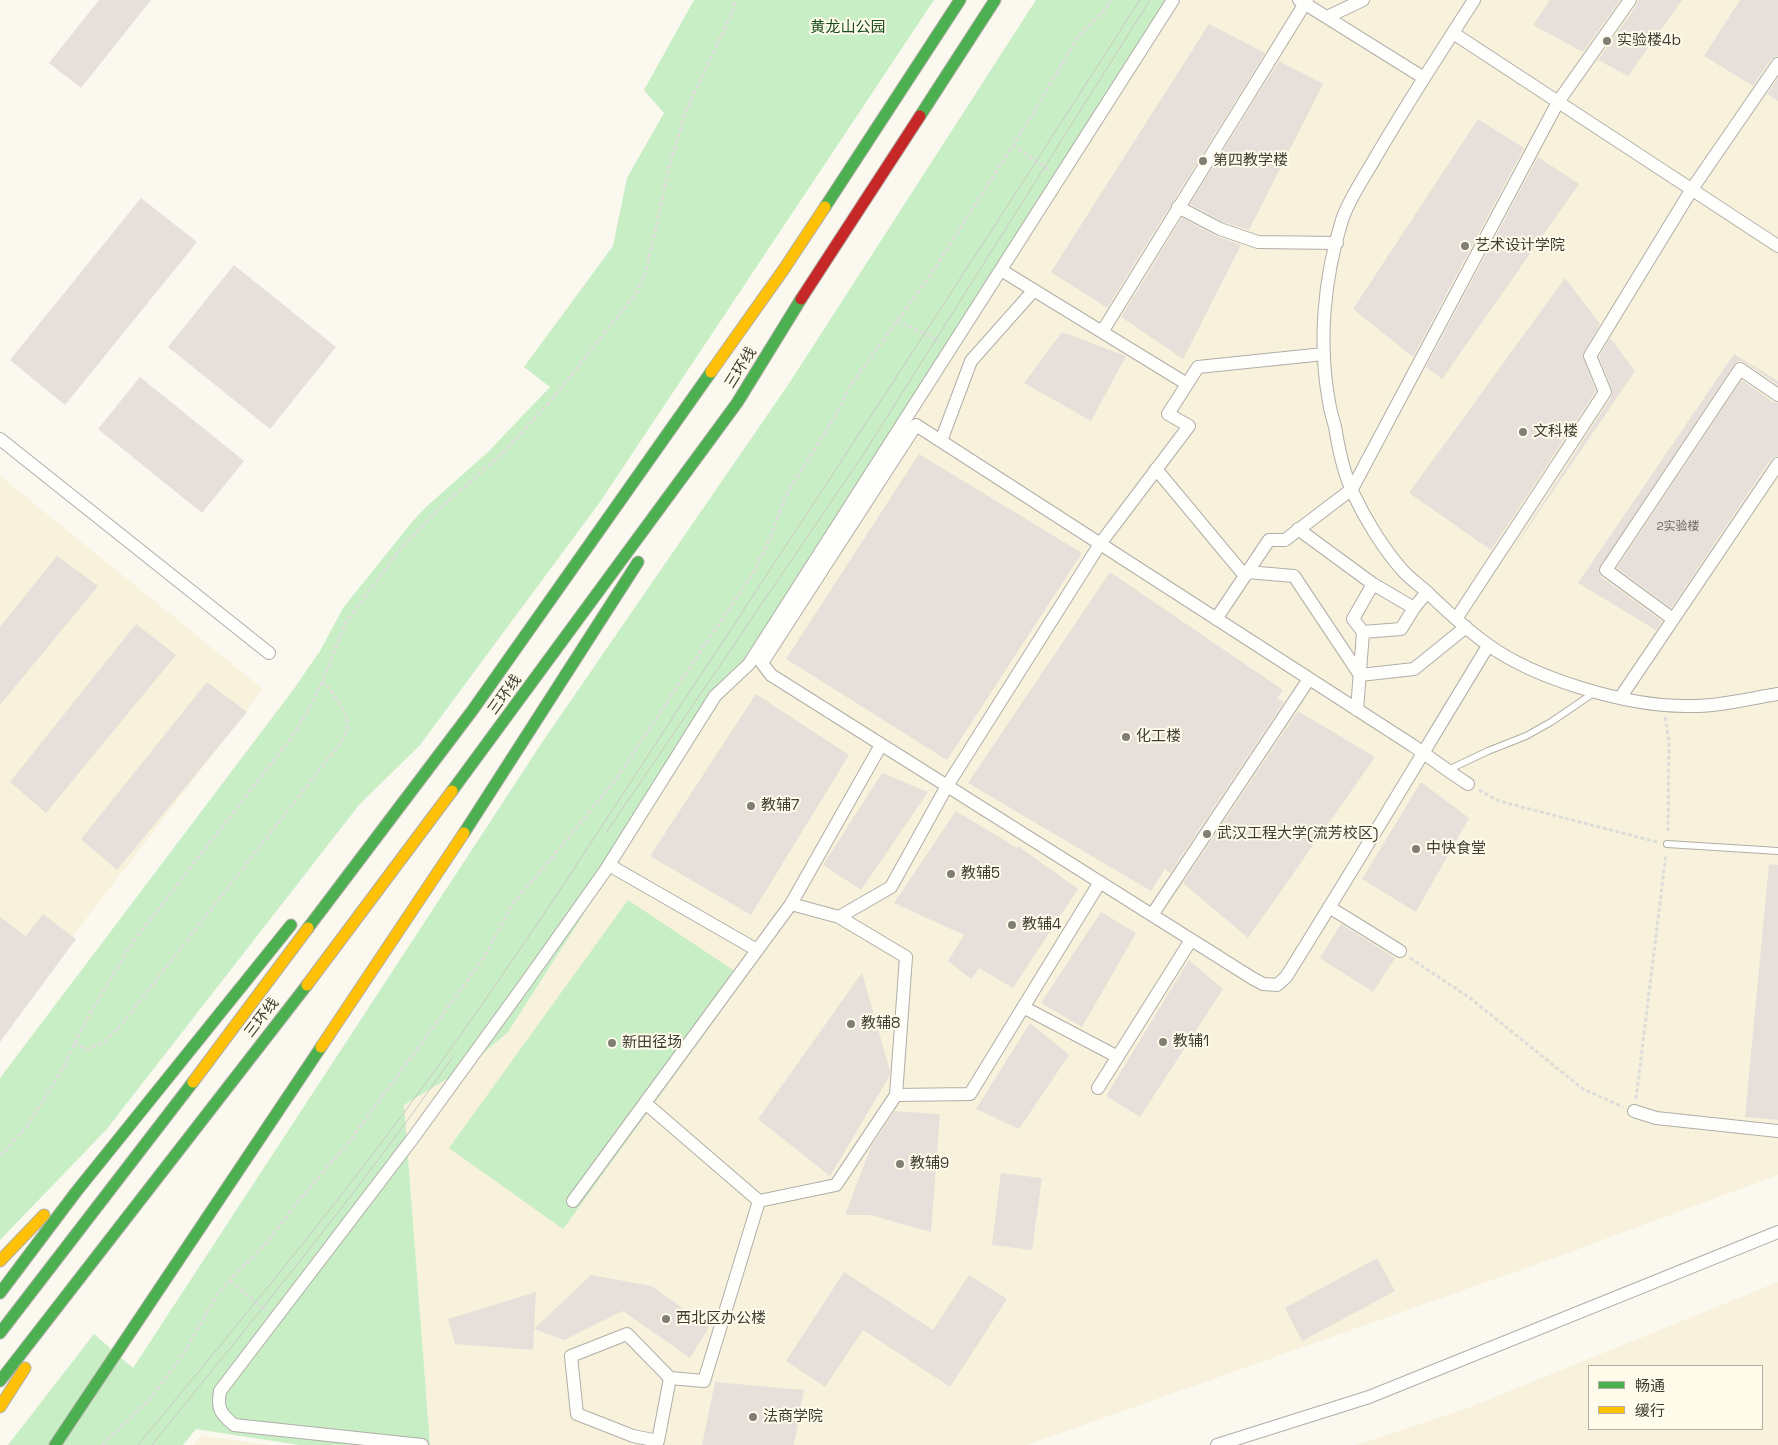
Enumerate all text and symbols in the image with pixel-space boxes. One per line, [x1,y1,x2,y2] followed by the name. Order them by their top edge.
[811,19,885,37] park label: 黄龙山公园
[1617,32,1681,50] place label: 实验楼4b
[1601,35,1613,47] marker: 实验楼4b
[1213,152,1288,170] place label: 第四教学楼
[1197,155,1209,167] marker: 第四教学楼
[1475,237,1565,255] place label: 艺术设计学院
[1459,240,1471,252] marker: 艺术设计学院
[721,344,761,392] street label: 三环线
[1533,423,1578,441] place label: 文科楼
[1517,426,1529,438] marker: 文科楼
[1656,520,1700,534] house number: 2实验楼
[484,672,526,718] street label: 三环线
[1136,728,1181,746] place label: 化工楼
[1120,731,1132,743] marker: 化工楼
[761,797,799,815] place label: 教辅7
[745,800,757,812] marker: 教辅7
[1217,825,1378,843] place label: 武汉工程大学(流芳校区)
[1201,828,1213,840] marker: 武汉工程大学(流芳校区)
[1426,840,1486,858] place label: 中快食堂
[1410,843,1422,855] marker: 中快食堂
[961,865,1000,883] place label: 教辅5
[945,868,957,880] marker: 教辅5
[1022,916,1061,934] place label: 教辅4
[1006,919,1018,931] marker: 教辅4
[241,995,283,1041] street label: 三环线
[861,1015,900,1033] place label: 教辅8
[845,1018,857,1030] marker: 教辅8
[1173,1033,1209,1051] place label: 教辅1
[622,1034,682,1052] place label: 新田径场
[1157,1036,1169,1048] marker: 教辅1
[606,1037,618,1049] marker: 新田径场
[910,1155,949,1173] place label: 教辅9
[894,1158,906,1170] marker: 教辅9
[676,1310,766,1328] place label: 西北区办公楼
[660,1313,672,1325] marker: 西北区办公楼
[1588,1365,1763,1430] legend
[1635,1376,1665,1395] text: 畅通
[1635,1401,1665,1420] text: 缓行
[763,1408,823,1426] place label: 法商学院
[747,1411,759,1423] marker: 法商学院

